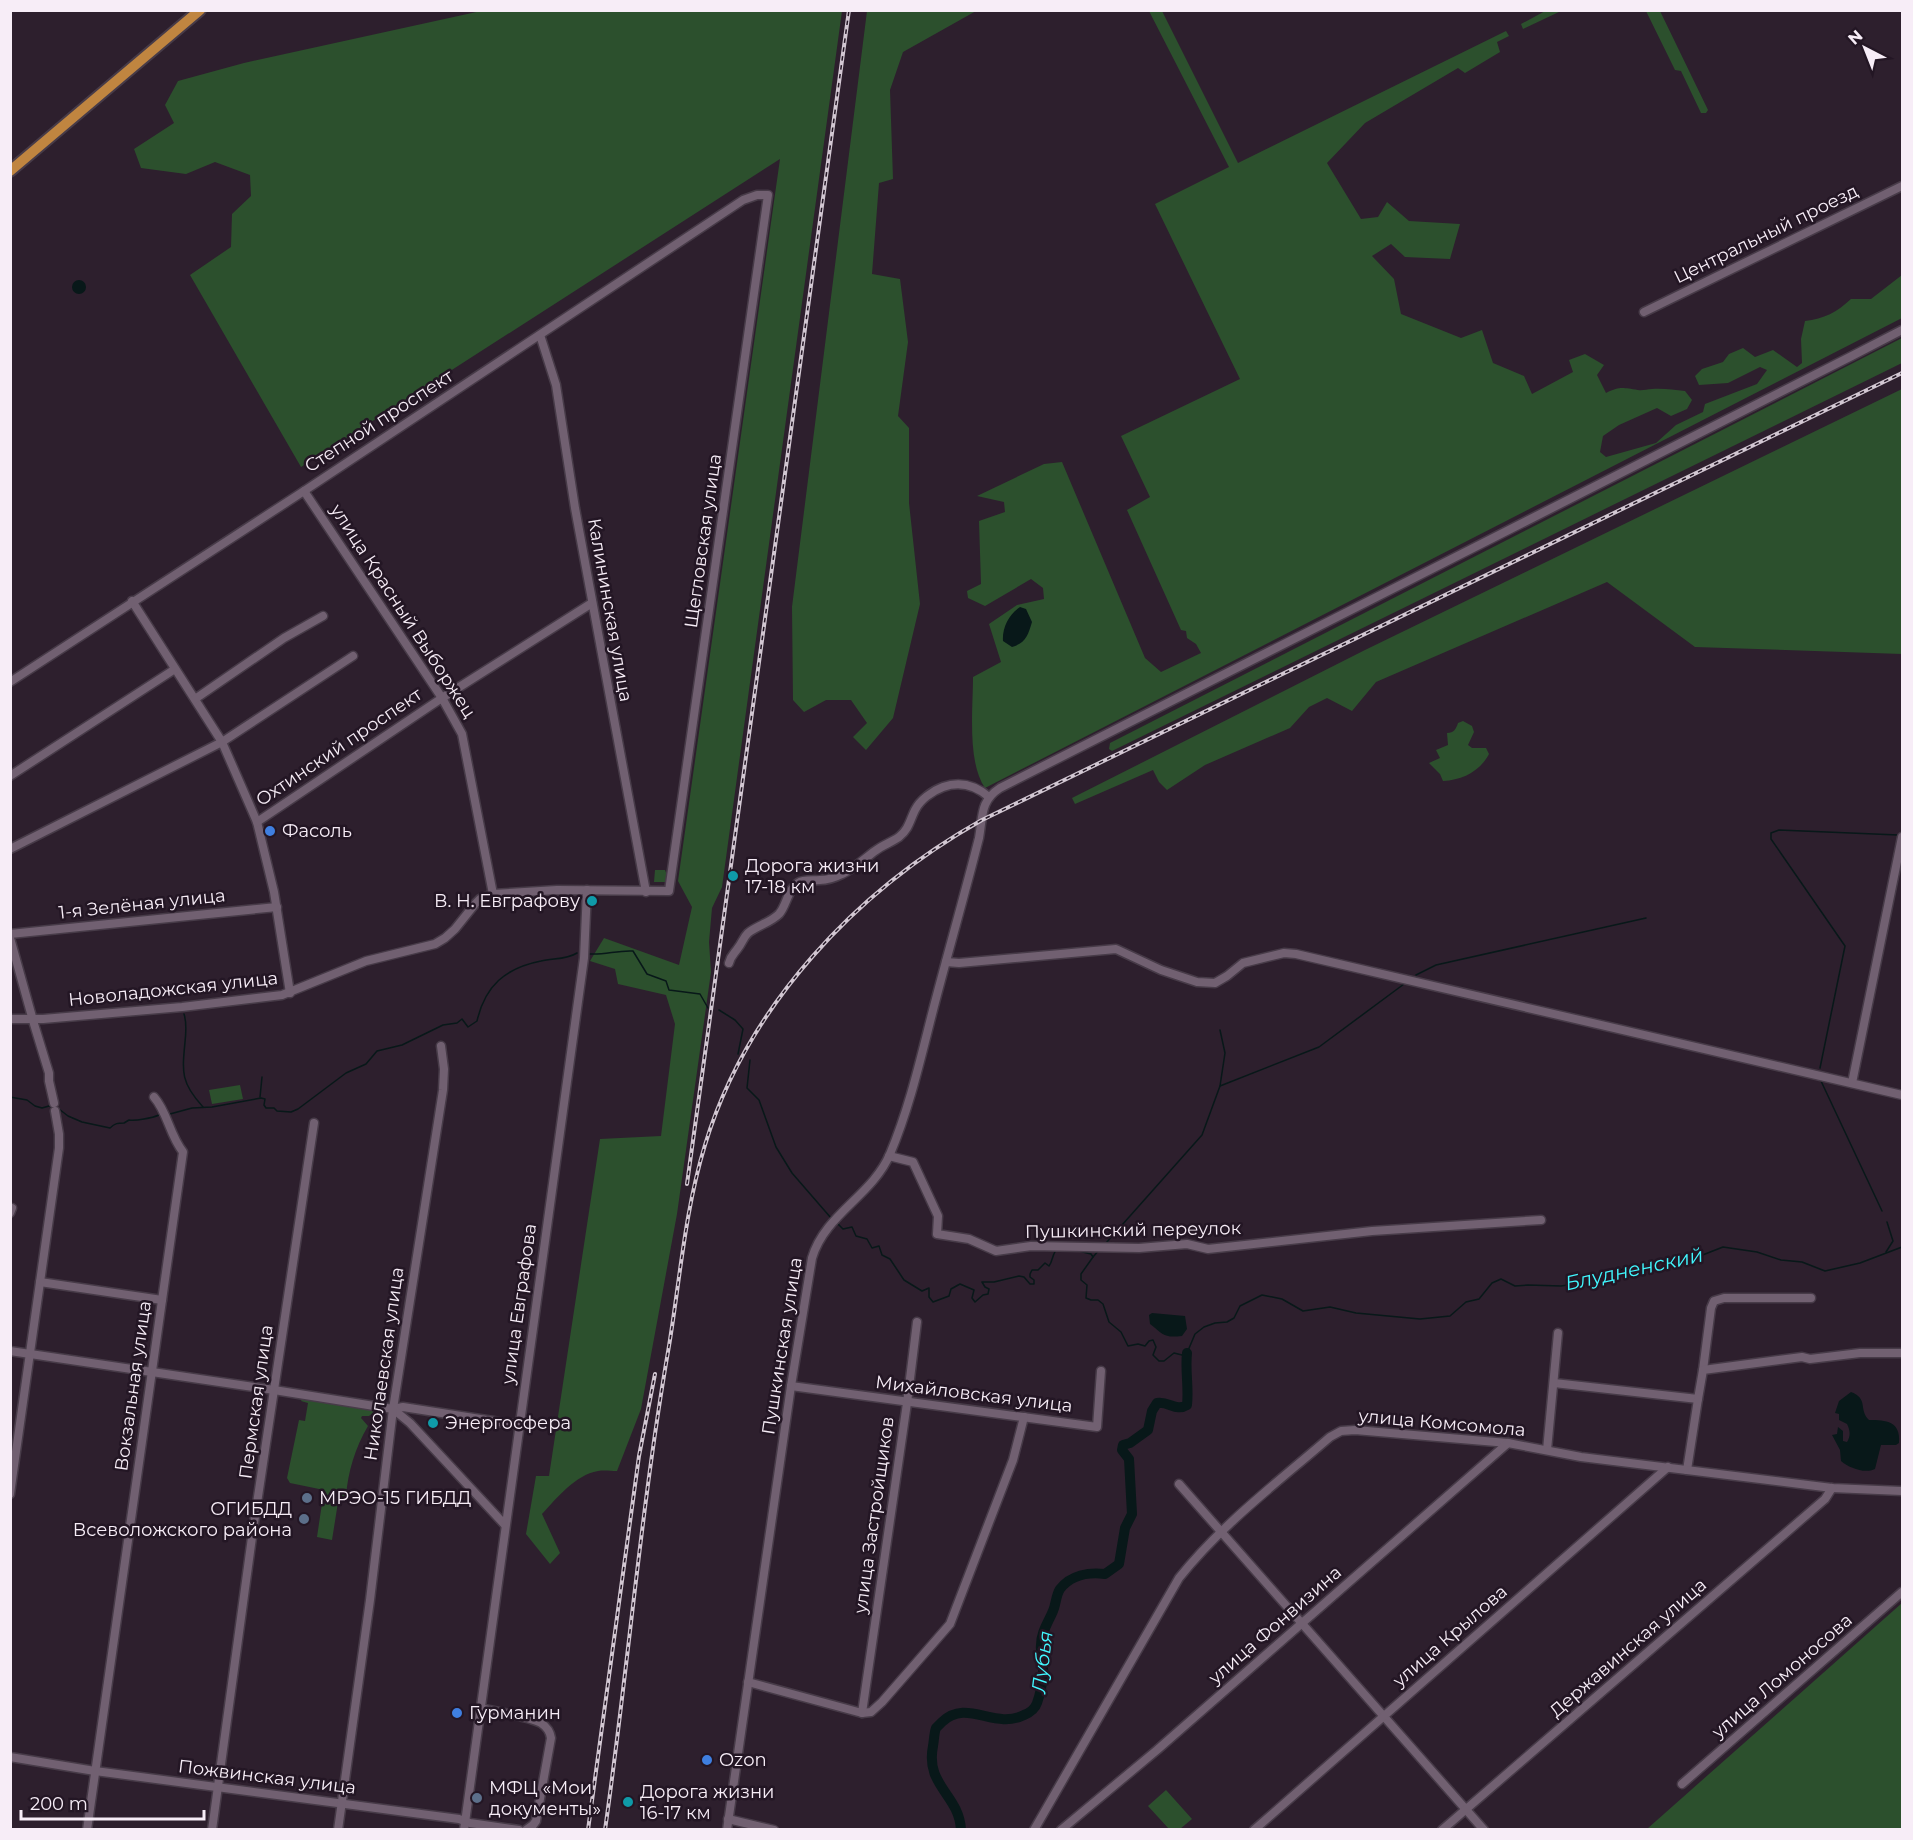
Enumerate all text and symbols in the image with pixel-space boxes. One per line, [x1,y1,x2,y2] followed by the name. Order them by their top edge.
[1835,18,1895,78] north arrow
[1844,26,1866,49] text: N
[1670,180,1862,288] street label: Центральный проезд
[301,364,458,477] street label: Степной проспект
[680,453,726,629] street label: Щегловская улица
[325,499,480,722] street label: улица Красный Выборжец
[583,516,637,704] street label: Калининская улица
[252,683,427,811] street label: Охтинский проспект
[282,820,352,842] place label: Фасоль
[263,824,277,838] marker: Фасоль
[745,855,879,898] place label: Дорога жизни 17-18 км
[726,869,740,883] marker: Дорога жизни 17-18 км
[57,884,227,924] street label: 1-я Зелёная улица
[434,890,580,912] place label: В. Н. Евграфову
[585,894,599,908] marker: В. Н. Евграфову
[67,967,279,1011] street label: Новоладожская улица
[1025,1217,1242,1243] street label: Пушкинский переулок
[497,1222,541,1387] street label: улица Евграфова
[1563,1243,1705,1295] water label: Блудненский
[757,1256,807,1436] street label: Пушкинская улица
[360,1266,408,1462] street label: Николаевская улица
[110,1300,156,1472] street label: Вокзальная улица
[234,1324,278,1480] street label: Пермская улица
[874,1371,1074,1417] street label: Михайловская улица
[1357,1405,1526,1441] street label: улица Комсомола
[445,1412,571,1434] place label: Энергосфера
[849,1415,899,1616] street label: улица Застройщиков
[426,1416,440,1430] marker: Энергосфера
[319,1487,471,1509] place label: МРЭО-15 ГИБДД
[300,1491,314,1505] marker: МРЭО-15 ГИБДД
[73,1498,292,1541] place label: ОГИБДД Всеволожского района
[297,1512,311,1526] marker: ОГИБДД Всеволожского района
[1203,1561,1346,1689] street label: улица Фонвизина
[1545,1574,1711,1722] street label: Державинская улица
[1388,1580,1512,1692] street label: улица Крылова
[1707,1609,1857,1744] street label: улица Ломоносова
[1026,1629,1058,1696] water label: Лубья
[469,1702,561,1724] place label: Гурманин
[450,1706,464,1720] marker: Гурманин
[719,1749,767,1771] place label: Ozon
[700,1753,714,1767] marker: Ozon
[177,1755,357,1799] street label: Пожвинская улица
[489,1777,601,1820] place label: МФЦ «Мои документы»
[640,1781,774,1824] place label: Дорога жизни 16-17 км
[21,1783,204,1821] scale bar
[470,1791,484,1805] marker: МФЦ «Мои документы»
[30,1793,88,1815] text: 200 m
[621,1795,635,1809] marker: Дорога жизни 16-17 км

